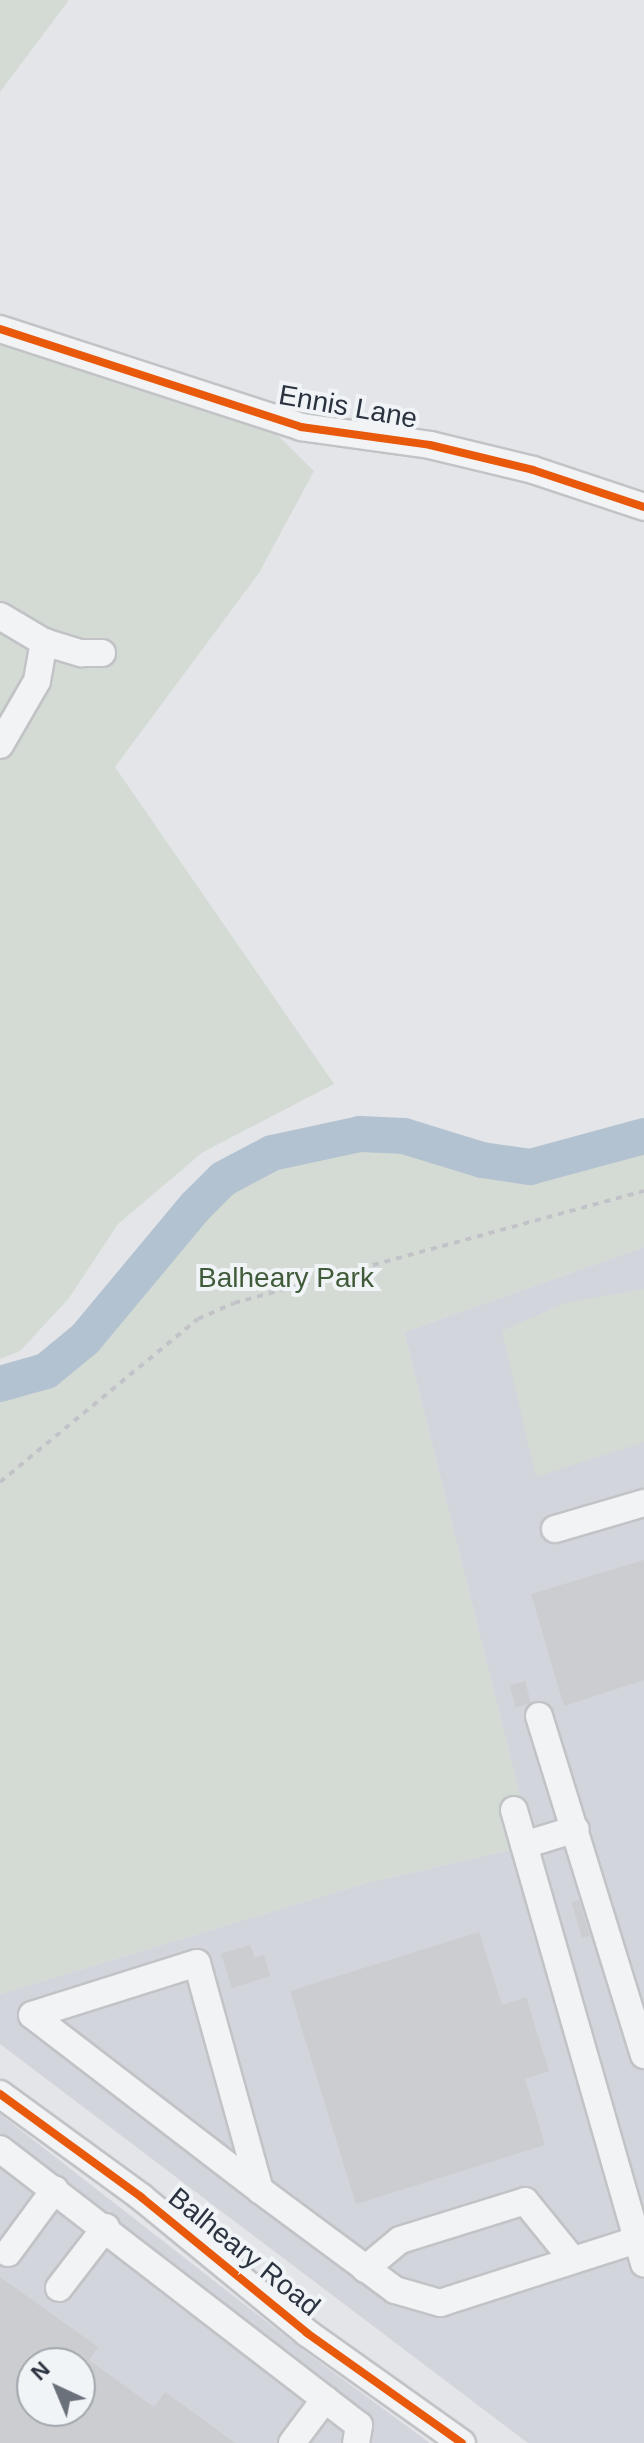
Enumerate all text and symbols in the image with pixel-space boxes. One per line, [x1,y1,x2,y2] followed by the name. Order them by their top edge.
[276,378,420,436] street label: Ennis Lane
[198,1261,374,1295] park label: Balheary Park
[161,2181,327,2323] street label: Balheary Road
[16,2347,96,2427] north arrow
[26,2356,55,2385] text: N

